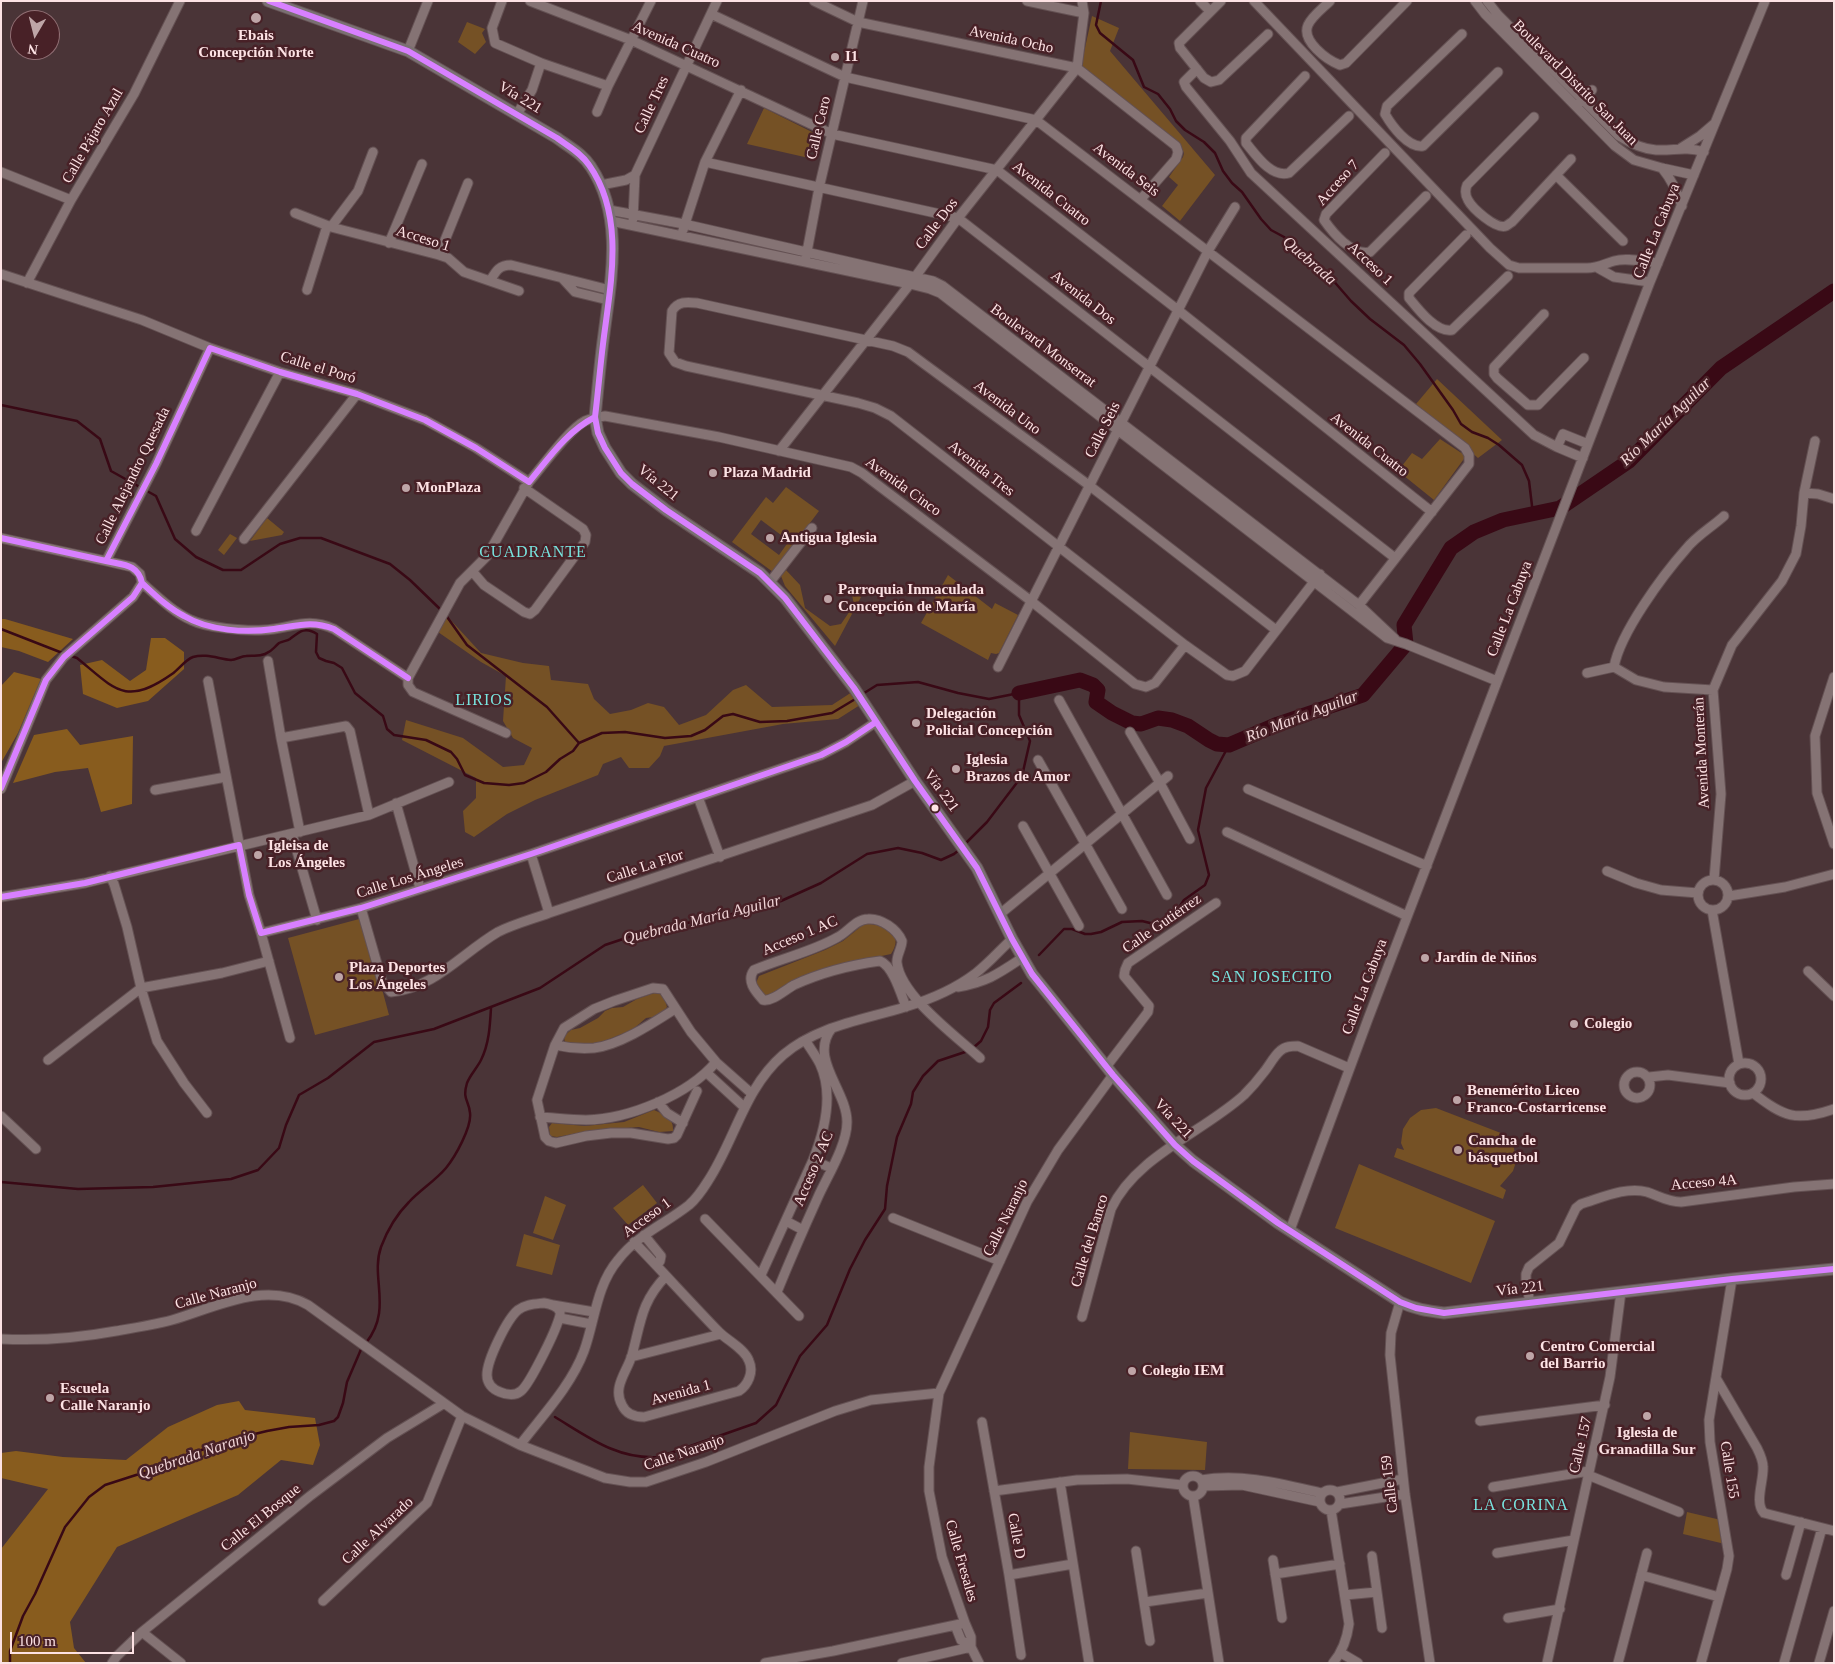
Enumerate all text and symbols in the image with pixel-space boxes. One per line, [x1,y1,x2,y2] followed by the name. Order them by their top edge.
[10,10,60,60] north arrow
[249,11,263,25] marker: Ebais Concepción Norte
[1509,17,1641,149] street label: Boulevard Distrito San Juan
[629,18,723,72] street label: Avenida Cuatro
[967,22,1055,58] street label: Avenida Ocho
[198,27,314,62] place label: Ebais Concepción Norte
[27,41,39,57] text: N
[845,48,858,66] place label: I1
[829,51,841,63] marker: I1
[631,73,673,137] street label: Calle Tres
[495,78,545,118] street label: Vía 221
[59,85,127,187] street label: Calle Pájaro Azul
[803,95,835,161] street label: Calle Cero
[1089,139,1163,201] street label: Avenida Seis
[1313,156,1363,210] street label: Acceso 7
[1008,158,1094,230] street label: Avenida Cuatro
[1630,181,1684,281] street label: Calle La Cabuya
[912,195,962,253] street label: Calle Dos
[394,222,452,256] street label: Acceso 1
[1278,232,1340,290] water label: Quebrada
[1344,239,1396,289] street label: Acceso 1
[1047,267,1119,329] street label: Avenida Dos
[987,300,1099,392] street label: Boulevard Monserrat
[278,348,358,388] street label: Calle el Poró
[1616,374,1716,470] water label: Río María Aguilar
[970,377,1044,439] street label: Avenida Uno
[1081,399,1125,461] street label: Calle Seis
[92,404,174,548] street label: Calle Alejandro Quesada
[1326,409,1412,481] street label: Avenida Cuatro
[944,437,1018,501] street label: Avenida Tres
[862,453,944,521] street label: Avenida Cinco
[634,461,682,505] street label: Vía 221
[723,464,811,482] place label: Plaza Madrid
[707,467,719,479] marker: Plaza Madrid
[416,479,481,497] place label: MonPlaza
[400,482,412,494] marker: MonPlaza
[780,529,877,547] place label: Antigua Iglesia
[764,532,776,544] marker: Antigua Iglesia
[478,543,588,563] district label: CUADRANTE
[1484,559,1536,659] street label: Calle La Cabuya
[838,581,984,616] place label: Parroquia Inmaculada Concepción de María
[822,593,834,605] marker: Parroquia Inmaculada Concepción de María
[1243,687,1361,747] water label: Río María Aguilar
[454,691,514,711] district label: LIRIOS
[1690,697,1714,809] street label: Avenida Monterán
[926,705,1052,740] place label: Delegación Policial Concepción
[910,717,922,729] marker: Delegación Policial Concepción
[966,751,1070,786] place label: Iglesia Brazos de Amor
[950,763,962,775] marker: Iglesia Brazos de Amor
[920,766,962,816] street label: Vía 221
[930,803,940,813] unlabelled marker
[268,837,345,872] place label: Igleisa de Los Ángeles
[604,846,686,888] street label: Calle La Flor
[252,849,264,861] marker: Igleisa de Los Ángeles
[354,853,466,903] street label: Calle Los Ángeles
[1119,890,1205,958] street label: Calle Gutiérrez
[621,891,783,949] water label: Quebrada María Aguilar
[760,912,840,960] street label: Acceso 1 AC
[1339,937,1391,1037] street label: Calle La Cabuya
[1435,949,1537,967] place label: Jardín de Niños
[1419,952,1431,964] marker: Jardín de Niños
[349,959,445,994] place label: Plaza Deportes Los Ángeles
[1210,968,1334,988] district label: SAN JOSECITO
[333,971,345,983] marker: Plaza Deportes Los Ángeles
[1584,1015,1632,1033] place label: Colegio
[1568,1018,1580,1030] marker: Colegio
[1467,1082,1606,1117] place label: Benemérito Liceo Franco-Costarricense
[1451,1094,1463,1106] marker: Benemérito Liceo Franco-Costarricense
[1150,1095,1196,1143] street label: Vía 221
[790,1129,838,1209] street label: Acceso 2 AC
[1468,1132,1538,1167] place label: Cancha de básquetbol
[1452,1144,1464,1156] marker: Cancha de básquetbol
[1670,1171,1738,1195] street label: Acceso 4A
[980,1176,1032,1260] street label: Calle Naranjo
[1067,1193,1113,1289] street label: Calle del Banco
[619,1194,675,1242] street label: Acceso 1
[173,1274,259,1314] street label: Calle Naranjo
[1495,1277,1545,1301] street label: Vía 221
[1540,1338,1655,1373] place label: Centro Comercial del Barrio
[1524,1350,1536,1362] marker: Centro Comercial del Barrio
[1142,1362,1224,1380] place label: Colegio IEM
[1126,1365,1138,1377] marker: Colegio IEM
[649,1376,713,1410] street label: Avenida 1
[60,1380,150,1415] place label: Escuela Calle Naranjo
[44,1392,56,1404] marker: Escuela Calle Naranjo
[1641,1410,1653,1422] marker: Iglesia de Granadilla Sur
[1566,1415,1596,1475] street label: Calle 157
[1598,1424,1696,1459] place label: Iglesia de Granadilla Sur
[136,1426,258,1484] water label: Quebrada Naranjo
[641,1431,727,1475] street label: Calle Naranjo
[1716,1440,1742,1500] street label: Calle 155
[1378,1454,1402,1514] street label: Calle 159
[217,1480,305,1556] street label: Calle El Bosque
[339,1493,417,1569] street label: Calle Alvarado
[1472,1496,1570,1516] district label: LA CORINA
[1003,1512,1029,1560] street label: Calle D
[941,1518,981,1604] street label: Calle Fresales
[12,1622,136,1654] scale bar
[18,1633,56,1649] text: 100 m

